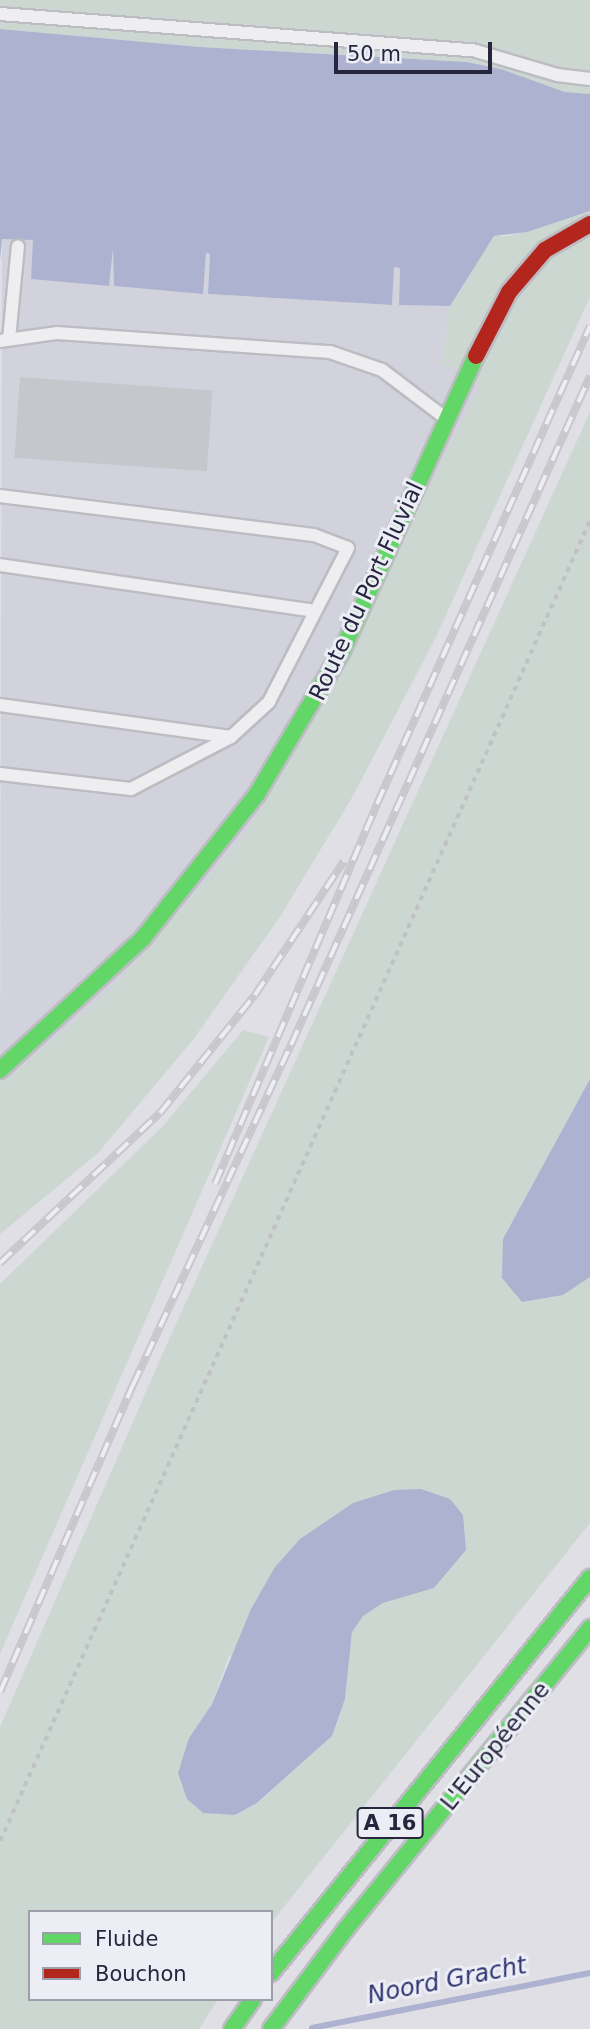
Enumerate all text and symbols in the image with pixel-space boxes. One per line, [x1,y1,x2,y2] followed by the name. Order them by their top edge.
[338,28,496,72] scale bar
[347,42,401,66] text: 50 m
[303,477,429,705] street label: Route du Port Fluvial
[435,1676,555,1816] street label: L'Européenne
[355,1806,425,1840] road number: A 16
[28,1910,273,2001] legend
[95,1927,158,1951] text: Fluide
[365,1952,529,2010] water label: Noord Gracht
[95,1962,187,1986] text: Bouchon

